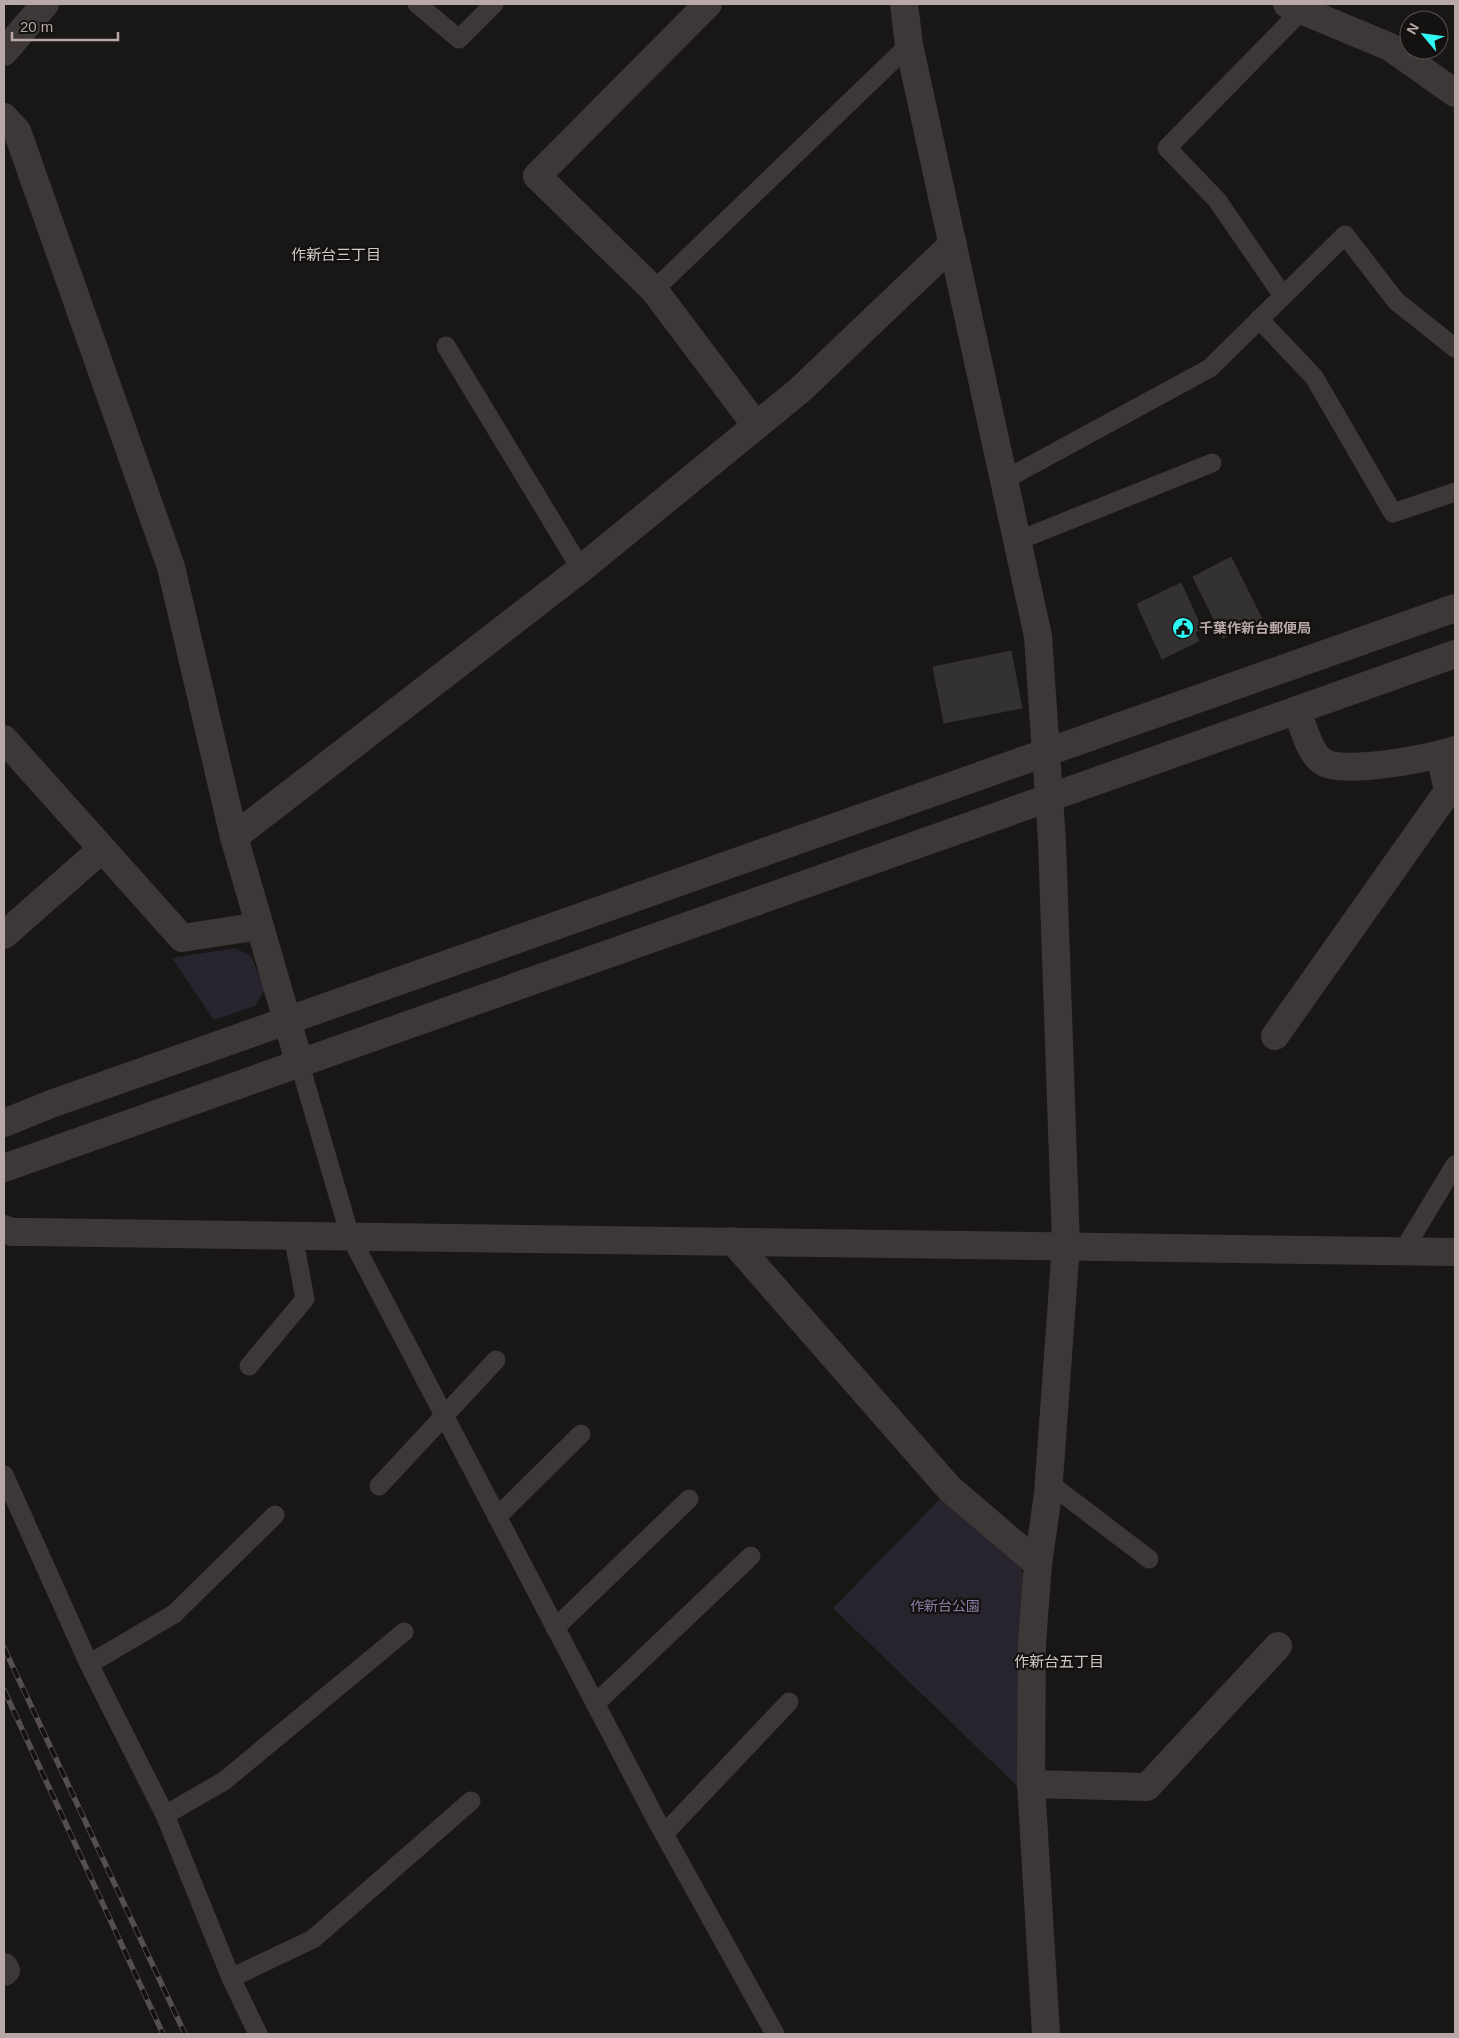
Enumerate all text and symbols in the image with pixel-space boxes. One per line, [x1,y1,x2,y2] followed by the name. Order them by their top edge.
[12,10,119,42] scale bar
[1399,10,1449,60] north arrow
[20,18,53,35] text: 20 m
[1403,20,1422,37] text: N
[291,246,381,263] district label: 作新台三丁目
[1171,616,1195,640] public building icon: 千葉作新台郵便局
[1199,620,1311,636] place label: 千葉作新台郵便局
[910,1598,980,1614] park label: 作新台公園
[1014,1653,1104,1670] district label: 作新台五丁目

